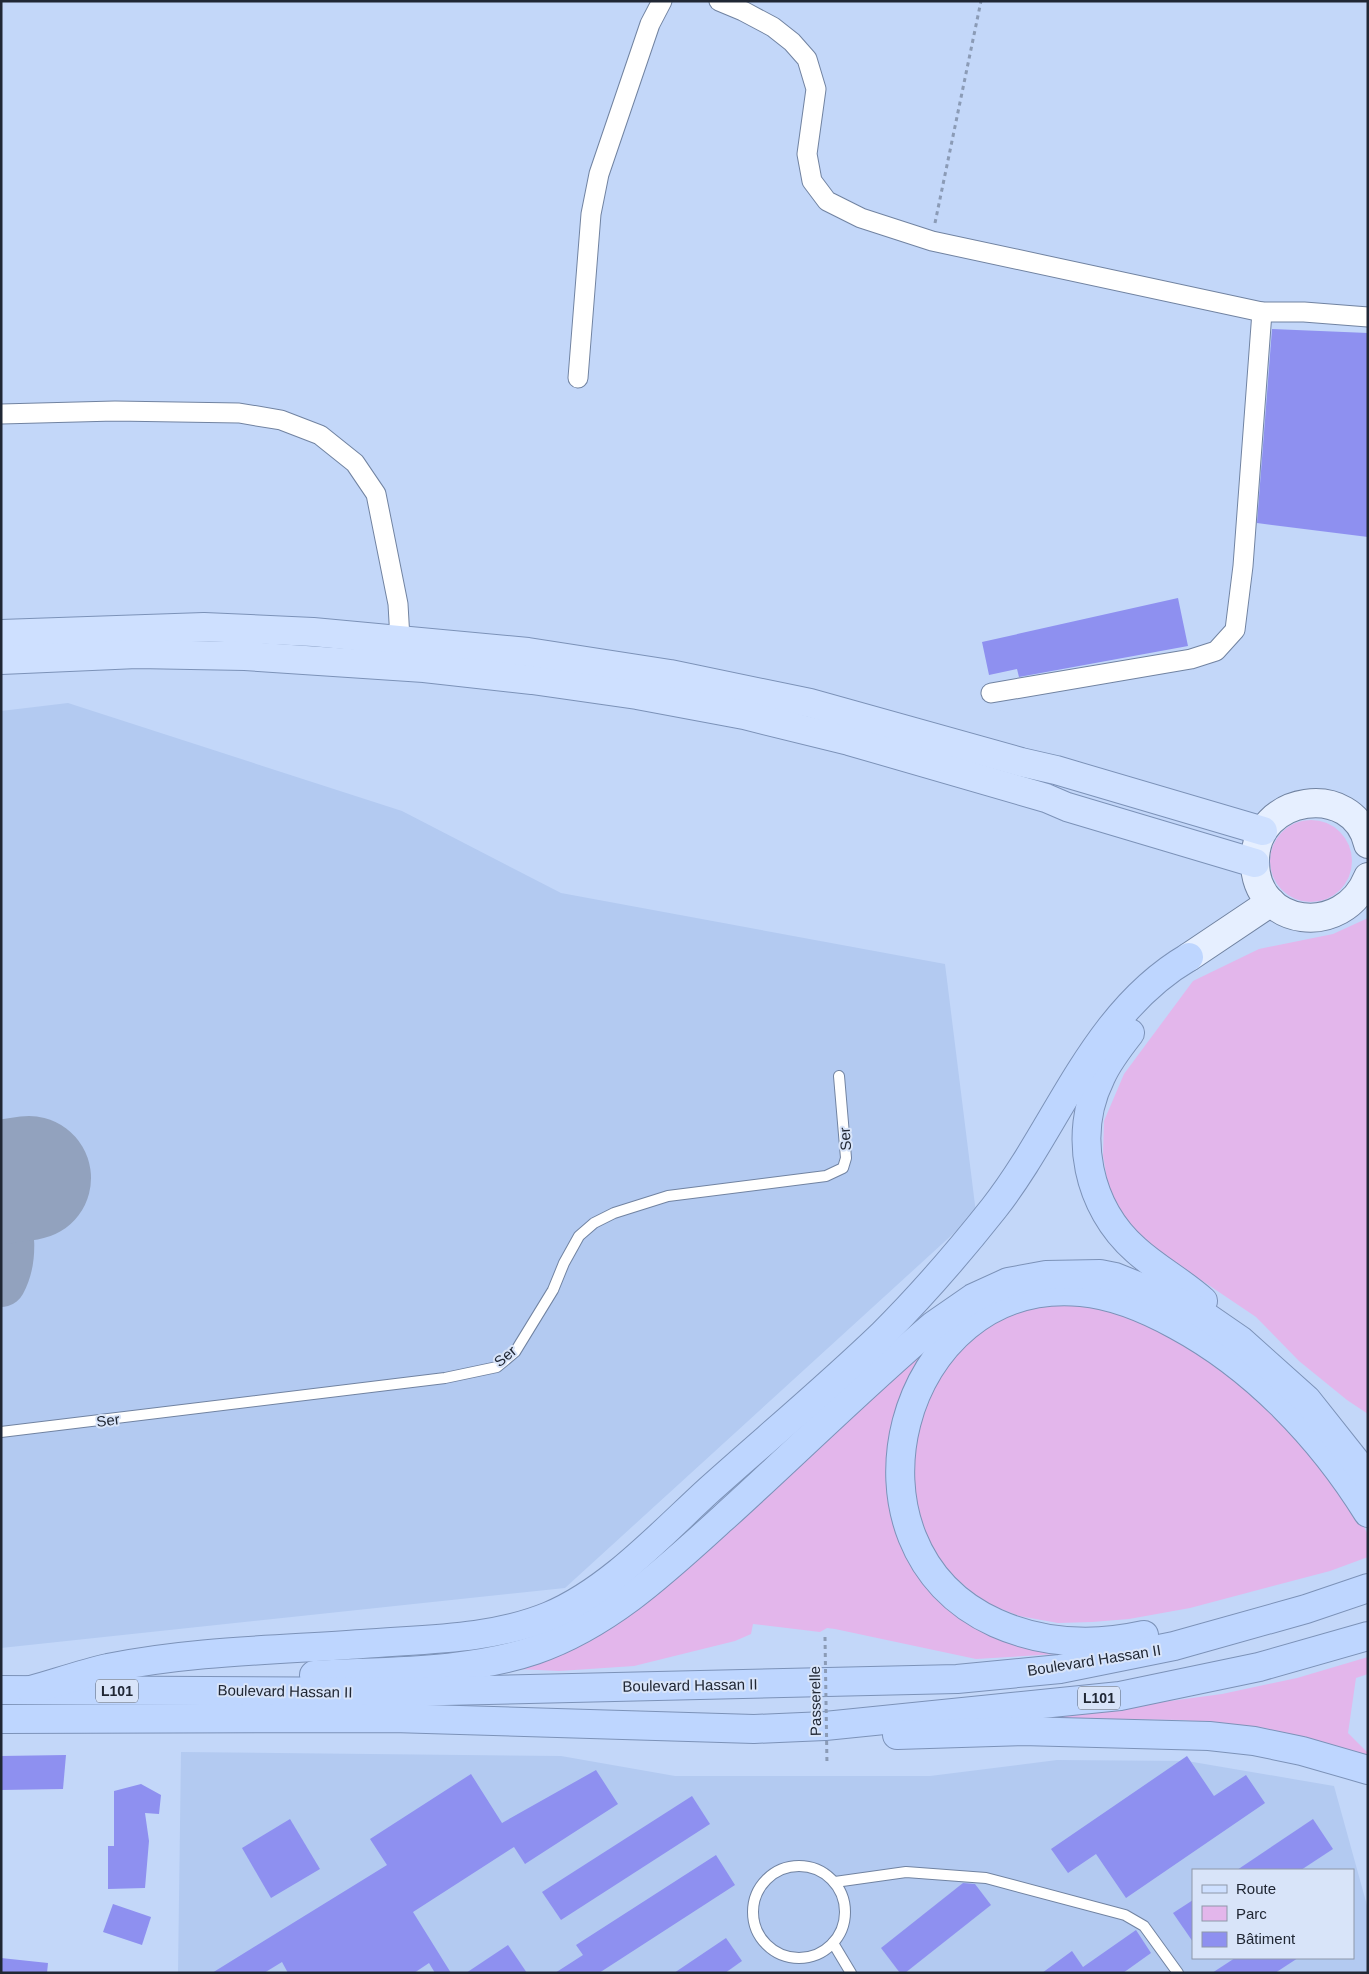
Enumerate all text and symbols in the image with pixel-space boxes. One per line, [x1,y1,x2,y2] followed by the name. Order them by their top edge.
[836,1127,854,1151] street label: Ser
[491,1342,519,1370] street label: Ser
[95,1410,121,1430] street label: Ser
[1026,1641,1162,1679] street label: Boulevard Hassan II
[806,1666,824,1736] street label: Passerelle
[622,1675,758,1695] street label: Boulevard Hassan II
[96,1680,138,1702] road number: L101
[217,1681,353,1701] street label: Boulevard Hassan II
[1078,1686,1120,1710] road number: L101
[1192,1869,1354,1959] legend
[1236,1880,1276,1897] text: Route
[1236,1905,1267,1922] text: Parc
[1236,1930,1296,1947] text: Bâtiment

